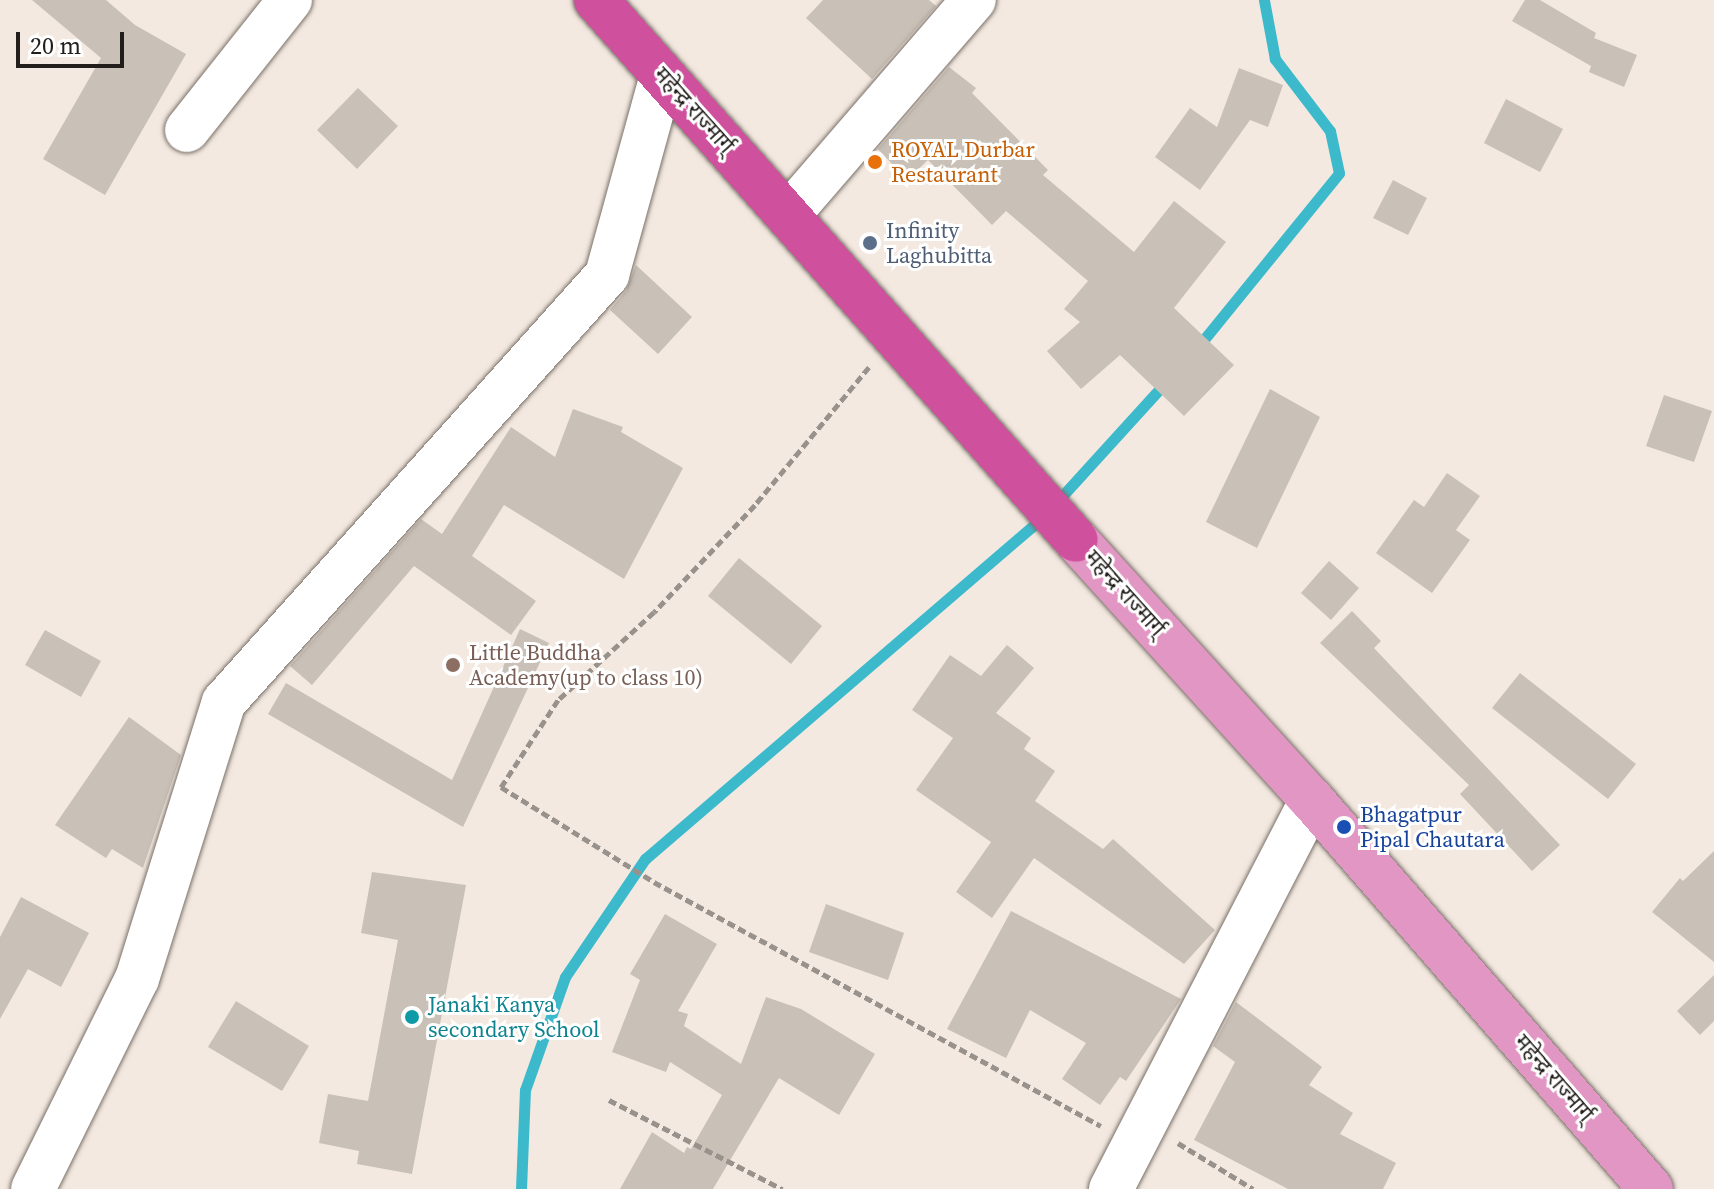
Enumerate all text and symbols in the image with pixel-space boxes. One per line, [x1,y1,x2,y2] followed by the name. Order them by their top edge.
[20,16,128,66] scale bar
[30,29,81,62] text: 20 m
[648,61,740,159] street label: महेन्द्र राज्मार्ग्
[891,136,1035,188] place label: ROYAL Durbar Restaurant
[866,153,884,171] marker: ROYAL Durbar Restaurant
[886,217,992,268] place label: Infinity Laghubitta
[861,234,879,252] marker: Infinity Laghubitta
[1079,544,1171,642] street label: महेन्द्र राज्मार्ग्
[469,639,703,690] place label: Little Buddha Academy(up to class 10)
[444,656,462,674] marker: Little Buddha Academy(up to class 10)
[1360,801,1505,852] place label: Bhagatpur Pipal Chautara
[1335,818,1353,836] marker: Bhagatpur Pipal Chautara
[428,991,600,1042] place label: Janaki Kanya secondary School
[403,1008,421,1026] marker: Janaki Kanya secondary School
[1509,1029,1599,1127] street label: महेन्द्र राज्मार्ग्

